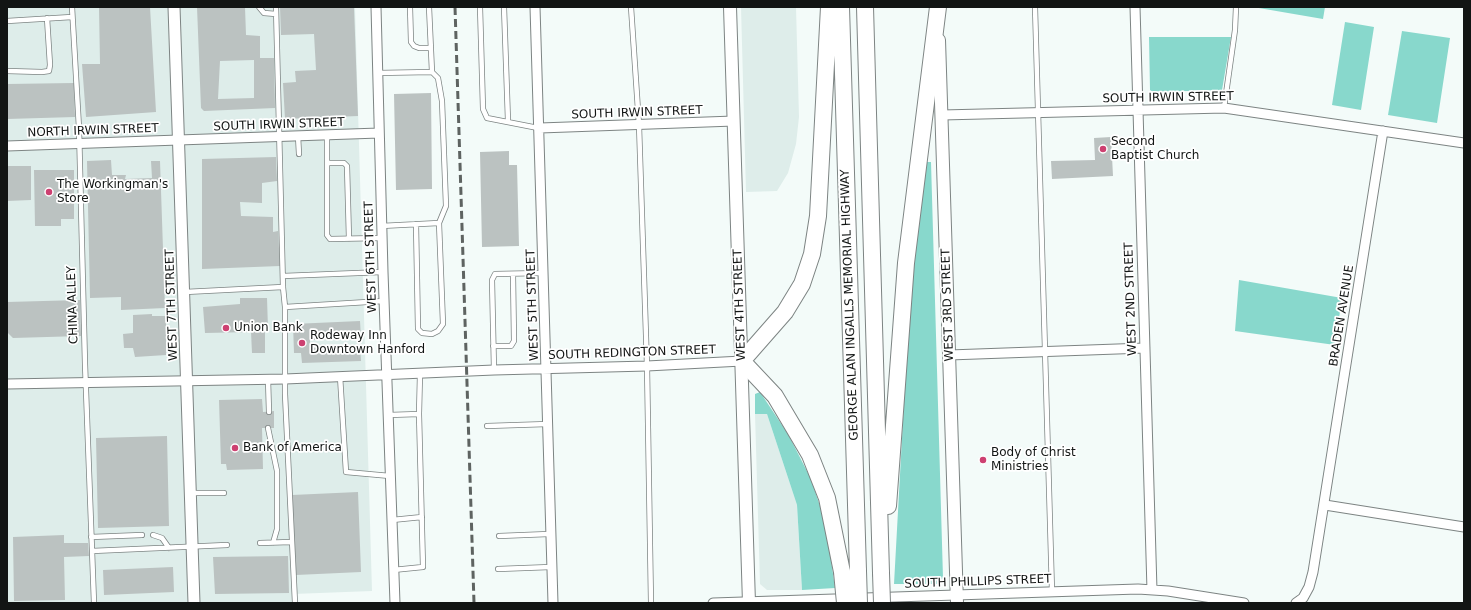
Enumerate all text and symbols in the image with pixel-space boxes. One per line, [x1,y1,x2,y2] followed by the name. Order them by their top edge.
[1102,90,1234,106] street label: SOUTH IRWIN STREET
[571,104,703,122] street label: SOUTH IRWIN STREET
[213,116,345,134] street label: SOUTH IRWIN STREET
[27,122,159,140] street label: NORTH IRWIN STREET
[1111,135,1199,163] place label: Second Baptist Church
[1098,144,1108,154] marker: Second Baptist Church
[838,169,862,441] street label: GEORGE ALAN INGALLS MEMORIAL HIGHWAY
[57,178,168,206] place label: The Workingman's Store
[44,187,54,197] marker: The Workingman's Store
[362,201,380,313] street label: WEST 6TH STREET
[1122,242,1140,356] street label: WEST 2ND STREET
[939,248,957,362] street label: WEST 3RD STREET
[163,249,181,361] street label: WEST 7TH STREET
[524,249,542,361] street label: WEST 5TH STREET
[731,249,749,361] street label: WEST 4TH STREET
[1327,264,1357,368] street label: BRADEN AVENUE
[64,266,82,344] street label: CHINA ALLEY
[234,321,303,335] place label: Union Bank
[221,323,231,333] marker: Union Bank
[310,329,425,357] place label: Rodeway Inn Downtown Hanford
[297,338,307,348] marker: Rodeway Inn Downtown Hanford
[548,343,716,363] street label: SOUTH REDINGTON STREET
[243,441,342,455] place label: Bank of America
[230,443,240,453] marker: Bank of America
[991,446,1076,474] place label: Body of Christ Ministries
[978,455,988,465] marker: Body of Christ Ministries
[904,572,1052,592] street label: SOUTH PHILLIPS STREET

